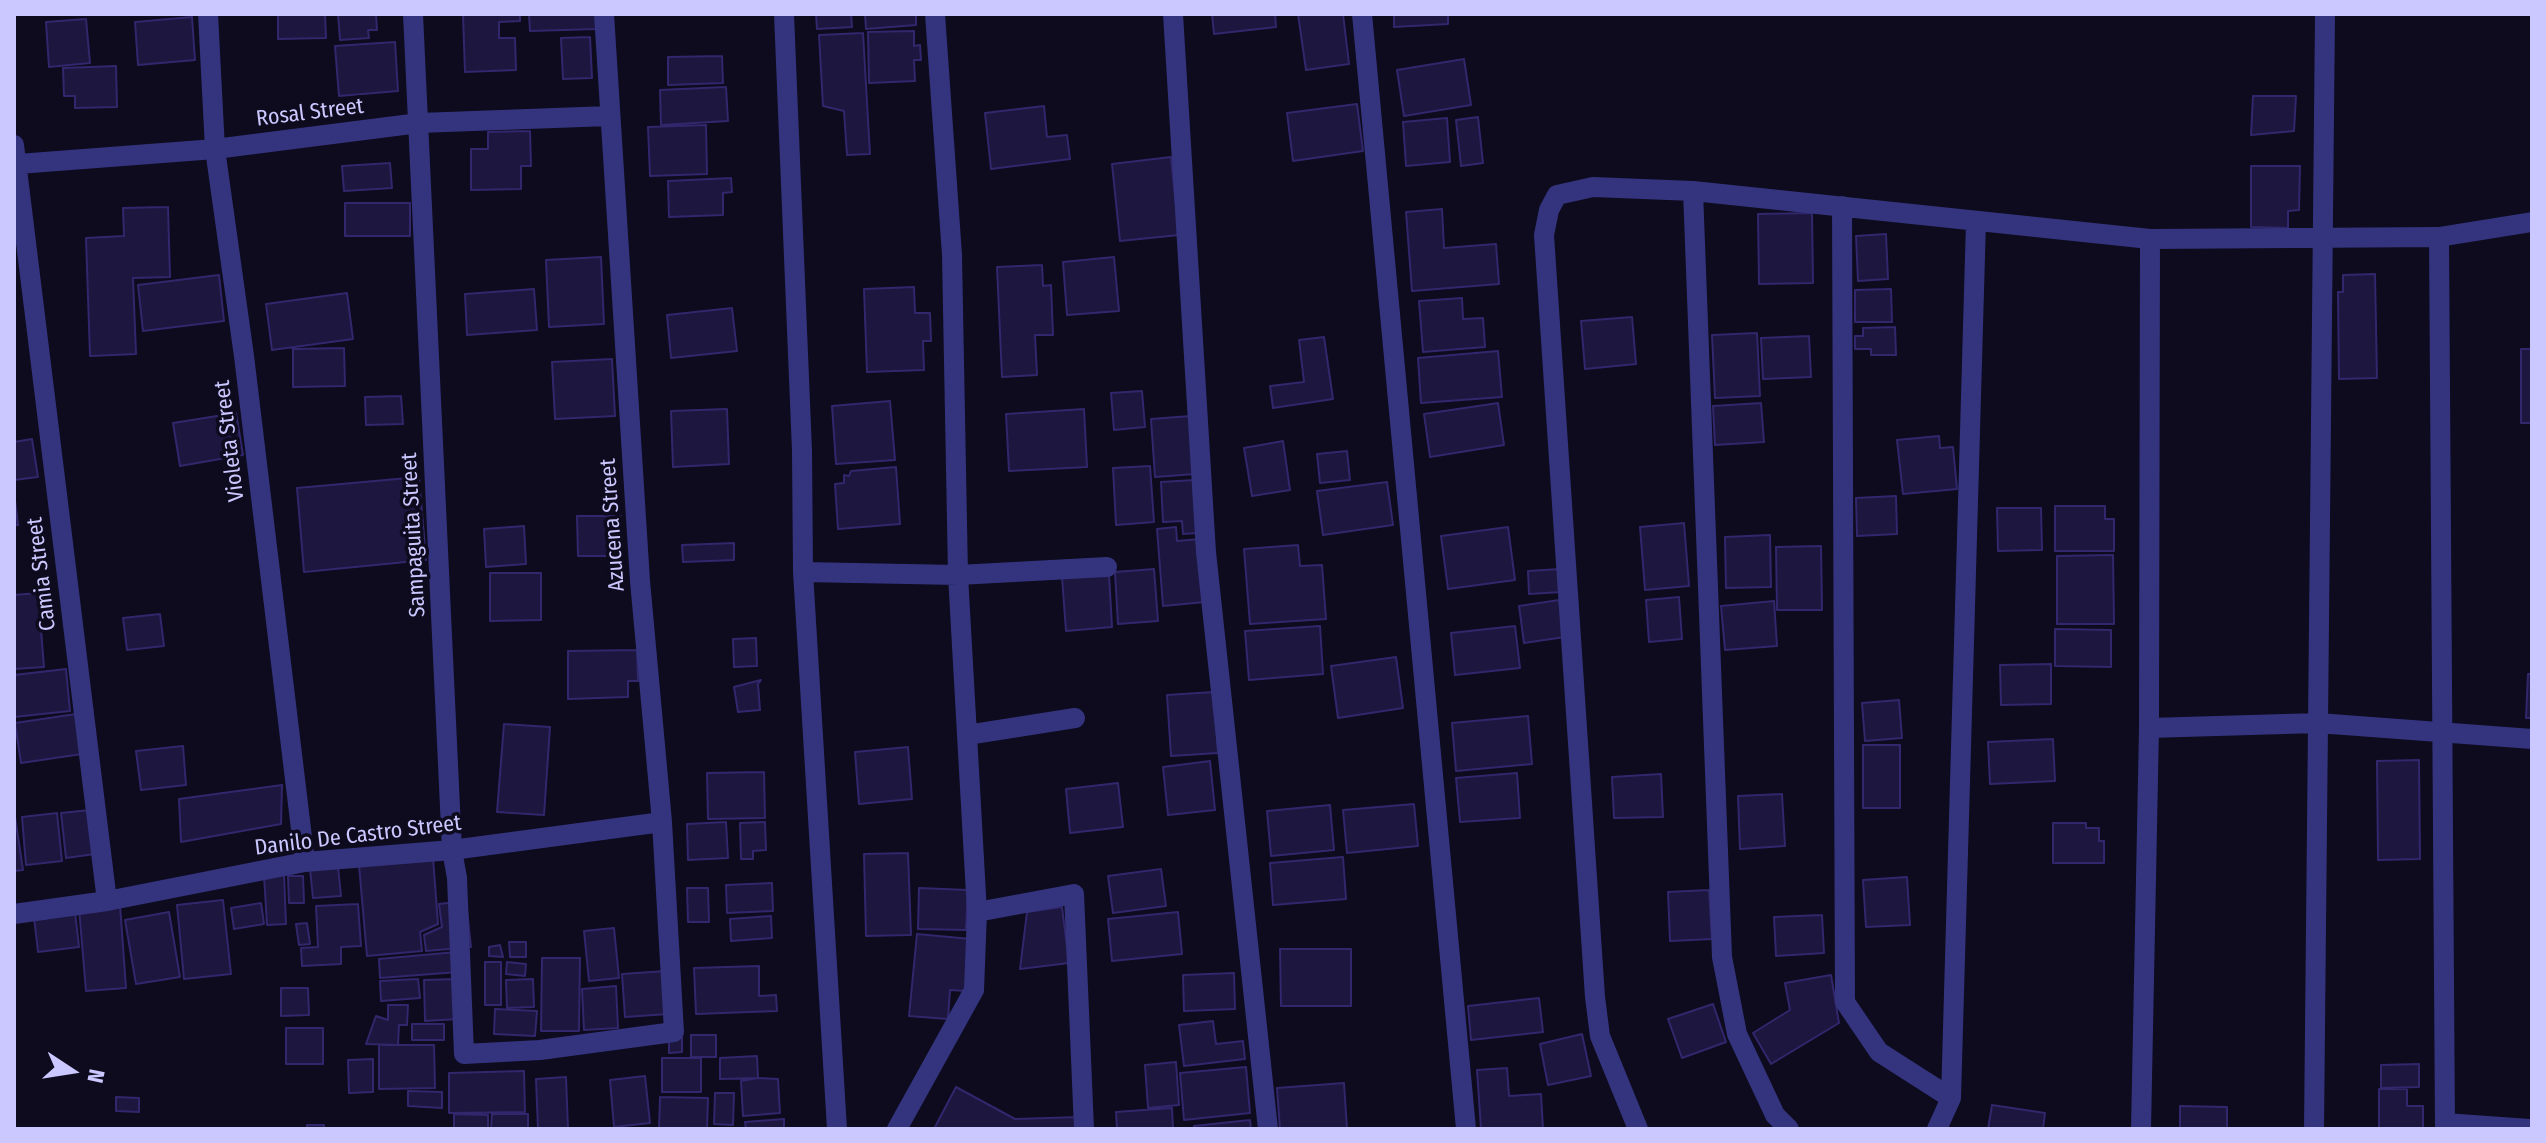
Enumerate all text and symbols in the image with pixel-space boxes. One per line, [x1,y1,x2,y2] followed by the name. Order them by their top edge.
[255,93,365,133] street label: Rosal Street
[209,379,251,503] street label: Violeta Street
[397,452,431,618] street label: Sampaguita Street
[595,458,631,592] street label: Azucena Street
[22,516,62,632] street label: Camia Street
[253,810,463,862] street label: Danilo De Castro Street
[32,1031,112,1111] north arrow
[81,1067,111,1085] text: N

